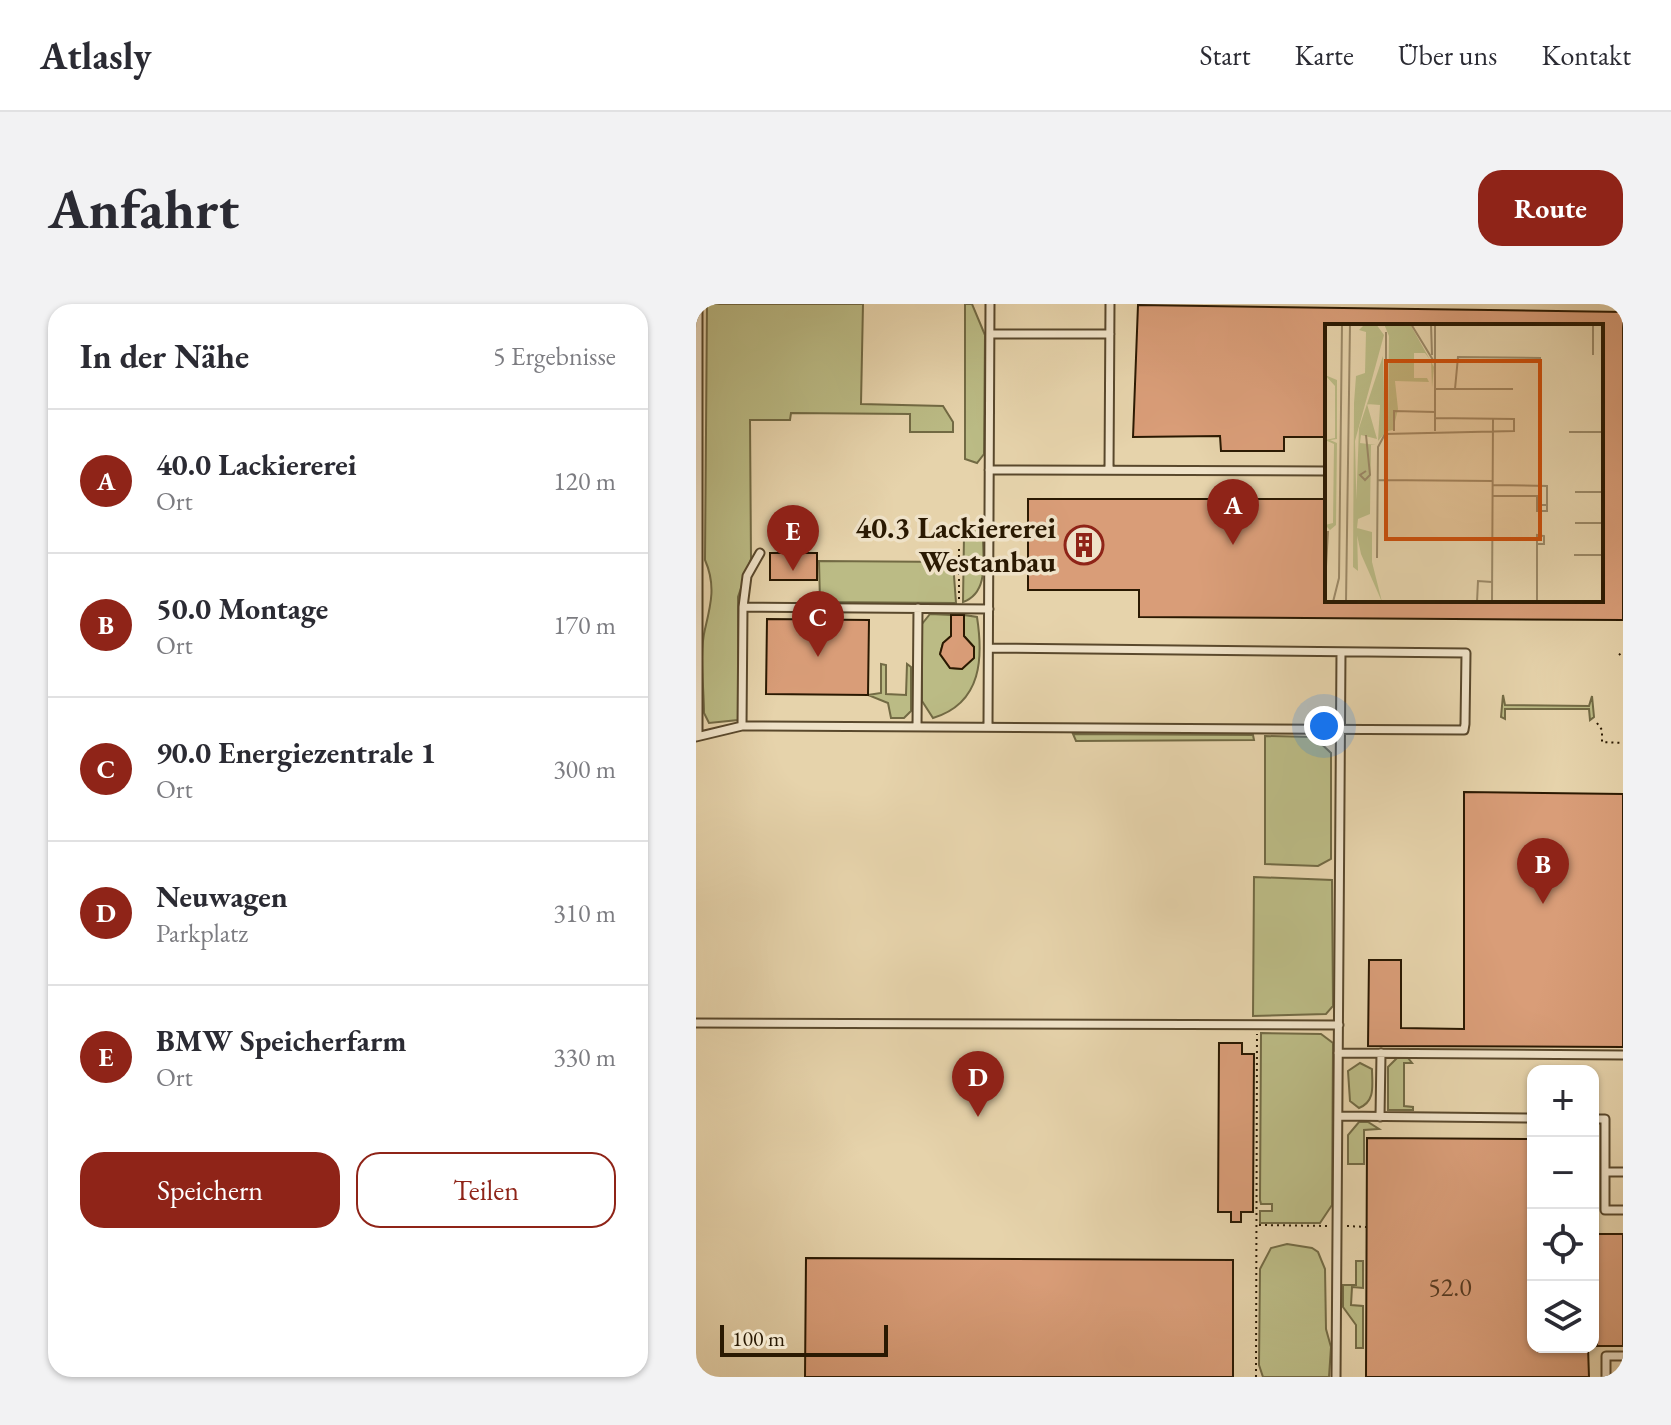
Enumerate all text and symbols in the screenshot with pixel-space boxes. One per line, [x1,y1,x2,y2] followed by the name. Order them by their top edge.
[40,31,151,80] text: Atlasly
[1199,37,1251,73] text: Start
[1295,37,1354,73] text: Karte
[1398,37,1497,73] text: Über uns
[1541,37,1631,73] text: Kontakt
[1478,170,1623,246] button: Route
[48,172,239,245] text: Anfahrt
[1325,324,1603,602] inset map
[80,334,249,378] text: In der Nähe
[493,339,616,373] text: 5 Ergebnisse
[156,445,357,484] text: 40.0 Lackiererei
[97,464,115,498] text: A
[553,464,616,498] text: 120 m
[1207,479,1259,545] pin: A
[156,484,193,518] text: Ort
[767,505,819,571] pin: E
[855,508,1056,581] place label: 40.3 Lackiererei Westanbau
[1063,524,1105,566] building icon: 40.3 Lackiererei Westanbau
[156,589,328,628] text: 50.0 Montage
[792,591,844,657] pin: C
[98,608,114,642] text: B
[553,608,616,642] text: 170 m
[156,628,193,662] text: Ort
[1304,706,1344,746] your location
[156,733,436,772] text: 90.0 Energiezentrale 1
[97,752,115,786] text: C
[553,752,616,786] text: 300 m
[156,772,193,806] text: Ort
[1517,838,1569,904] pin: B
[156,877,288,916] text: Neuwagen
[96,896,116,930] text: D
[553,896,616,930] text: 310 m
[156,916,248,950] text: Parkplatz
[156,1021,407,1060] text: BMW Speicherfarm
[99,1040,113,1074] text: E
[553,1040,616,1074] text: 330 m
[952,1051,1004,1117] pin: D
[156,1060,193,1094] text: Ort
[1527,1065,1599,1353] map controls
[1527,1065,1599,1137] button: +
[1527,1137,1599,1209] button: −
[80,1152,340,1228] button: Speichern
[356,1152,616,1228] button: Teilen
[1527,1209,1599,1281] button: locate
[1428,1270,1472,1304] house number: 52.0
[1527,1281,1599,1353] button: layers
[720,1321,888,1357] scale bar
[732,1324,785,1353] text: 100 m

